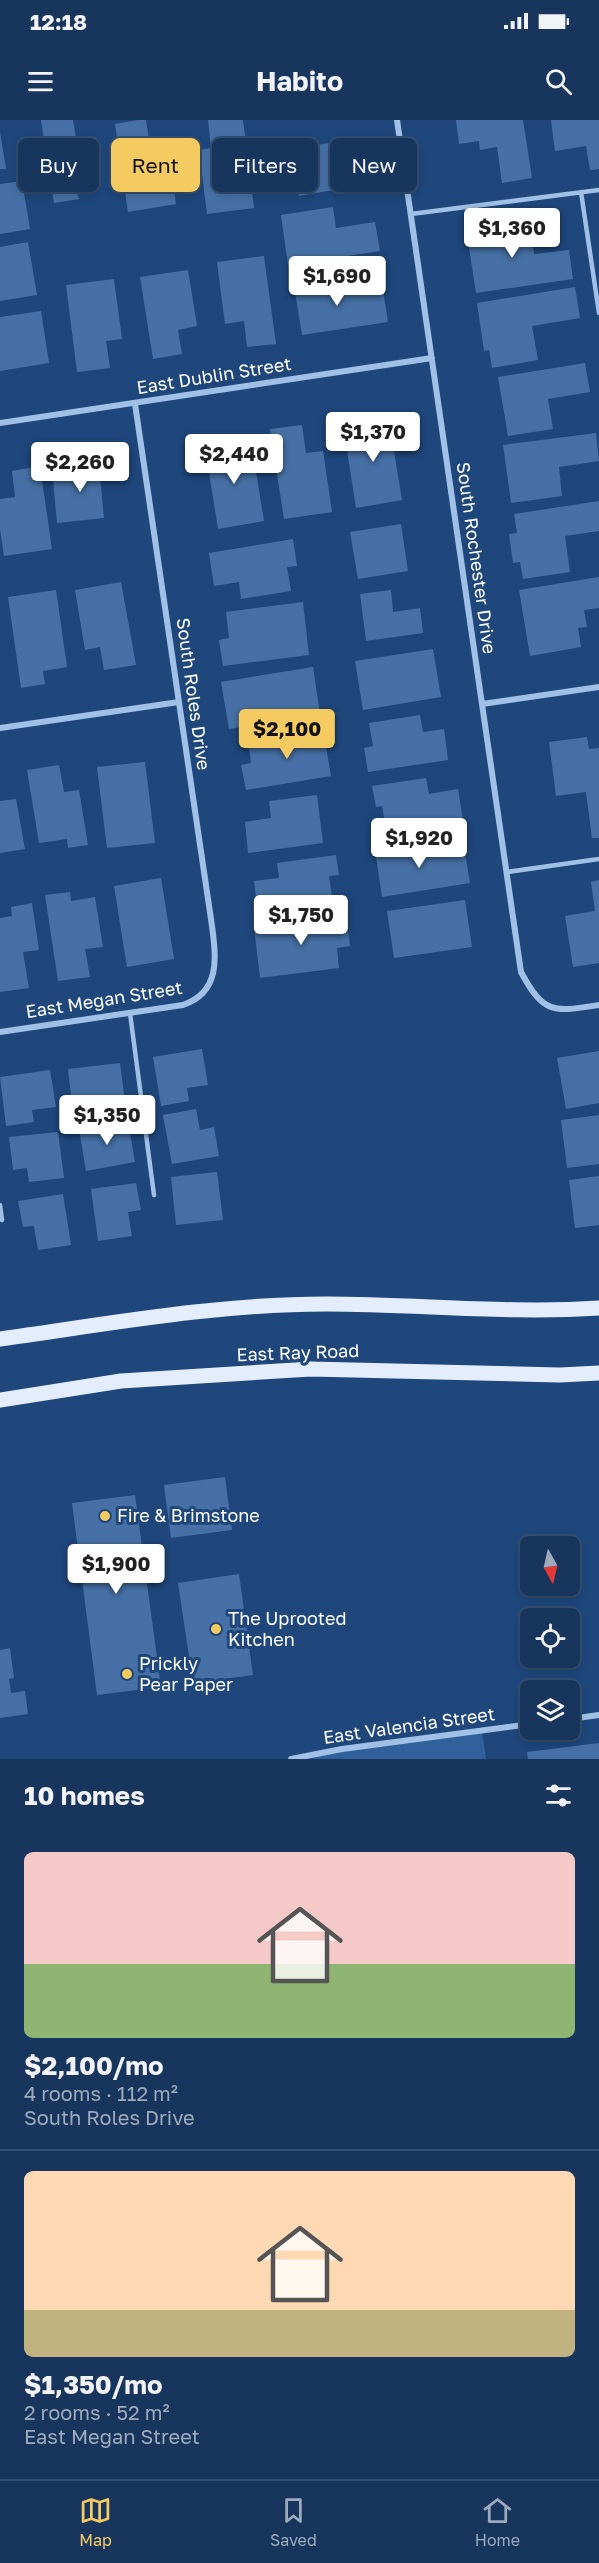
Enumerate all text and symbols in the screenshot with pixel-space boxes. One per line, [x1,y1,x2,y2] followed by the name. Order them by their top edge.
[30,8,87,35] text: 12:18
[24,65,57,98] icon: menu
[256,65,343,97] text: Habito
[542,65,575,98] icon: search
[18,138,99,192] chip: Buy
[111,138,200,192] chip: Rent
[212,138,318,192] chip: Filters
[330,138,417,192] chip: New
[463,208,561,259] pin: $1,360
[478,215,546,239] text: $1,360
[288,256,386,307] pin: $1,690
[303,263,371,287] text: $1,690
[135,352,293,398] street label: East Dublin Street
[324,412,422,463] pin: $1,370
[340,419,406,443] text: $1,370
[185,434,283,485] pin: $2,440
[199,441,269,465] text: $2,440
[31,442,129,493] pin: $2,260
[45,449,115,473] text: $2,260
[453,461,501,655] street label: South Rochester Drive
[172,616,216,771] street label: South Roles Drive
[238,709,336,760] pin: $2,100
[253,716,321,740] text: $2,100
[370,818,468,869] pin: $1,920
[385,825,453,849] text: $1,920
[252,895,350,946] pin: $1,750
[268,902,334,926] text: $1,750
[24,976,184,1022] street label: East Megan Street
[58,1095,156,1146] pin: $1,350
[73,1102,141,1126] text: $1,350
[236,1339,360,1365] street label: East Ray Road
[117,1504,260,1526] place label: Fire & Brimstone
[98,1509,112,1523] marker: Fire & Brimstone
[520,1536,580,1596] north arrow
[520,1536,580,1740] map controls
[67,1544,165,1595] pin: $1,900
[82,1551,150,1575] text: $1,900
[228,1607,347,1650] place label: The Uprooted Kitchen
[520,1608,580,1668] button: locate
[209,1622,223,1636] marker: The Uprooted Kitchen
[139,1652,233,1695] place label: Prickly Pear Paper
[120,1667,134,1681] marker: Prickly Pear Paper
[520,1680,580,1740] button: layers
[322,1702,496,1748] street label: East Valencia Street
[542,1779,575,1812] icon: filters
[24,1780,145,1811] text: 10 homes
[246,1891,354,1999] icon: home
[24,2050,164,2081] text: $2,100/mo
[24,2081,178,2105] text: 4 rooms · 112 m²
[24,2105,195,2129] text: South Roles Drive
[246,2210,354,2318] icon: home
[24,2369,163,2400] text: $1,350/mo
[24,2400,170,2424] text: 2 rooms · 52 m²
[24,2424,200,2448] text: East Megan Street
[79,2494,112,2550] tab: Map
[270,2494,317,2550] tab: Saved
[475,2494,520,2550] tab: Home

